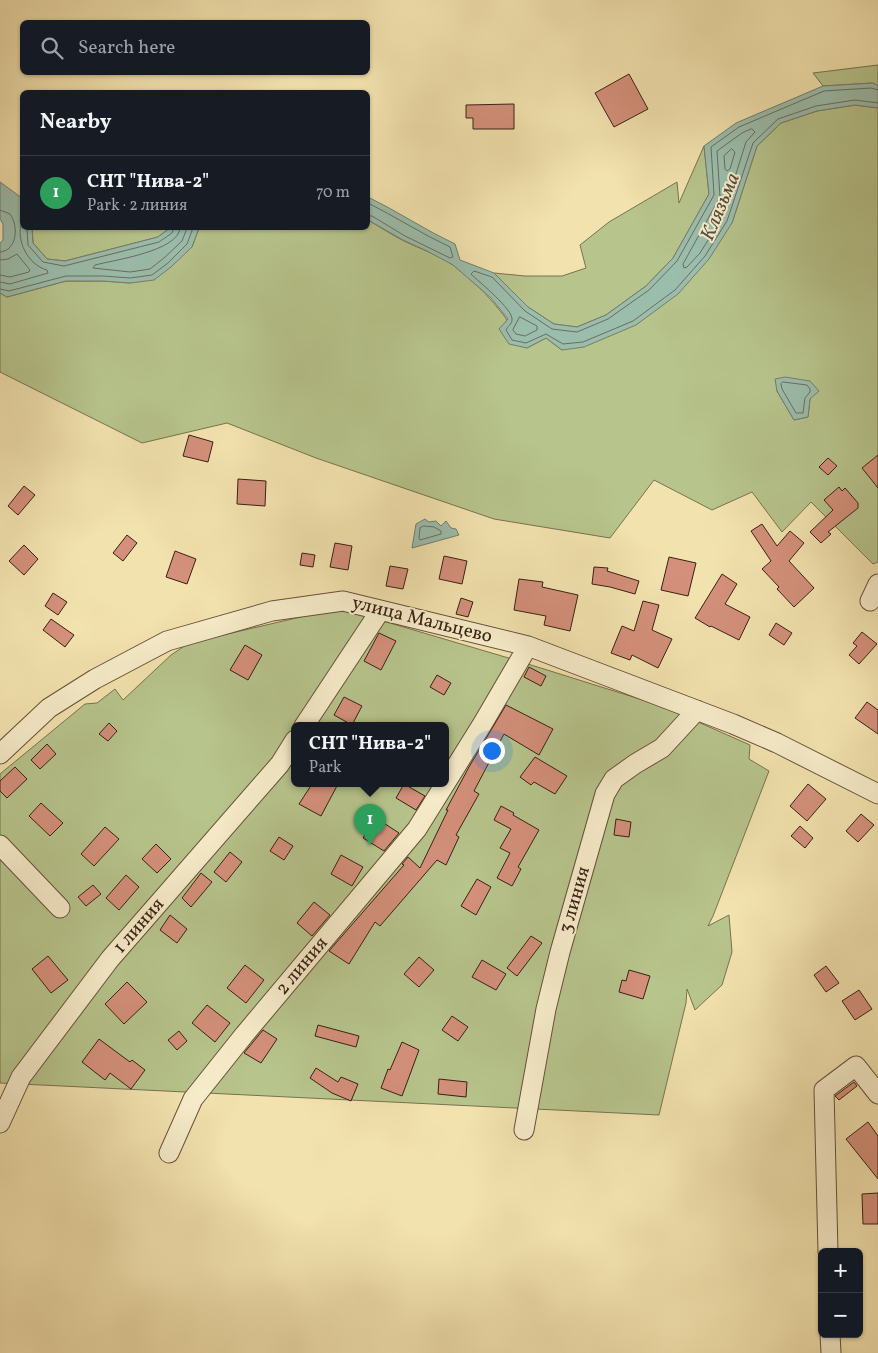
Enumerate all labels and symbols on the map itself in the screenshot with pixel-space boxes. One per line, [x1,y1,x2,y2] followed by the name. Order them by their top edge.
[694,169,748,245] water label: Клязьма
[349,590,495,650] street label: улица Мальцево
[479,738,505,764] your location
[354,804,386,845] pin: 1
[553,863,597,937] street label: 3 линия
[107,892,171,959] street label: 1 линия
[270,931,334,1001] street label: 2 линия

